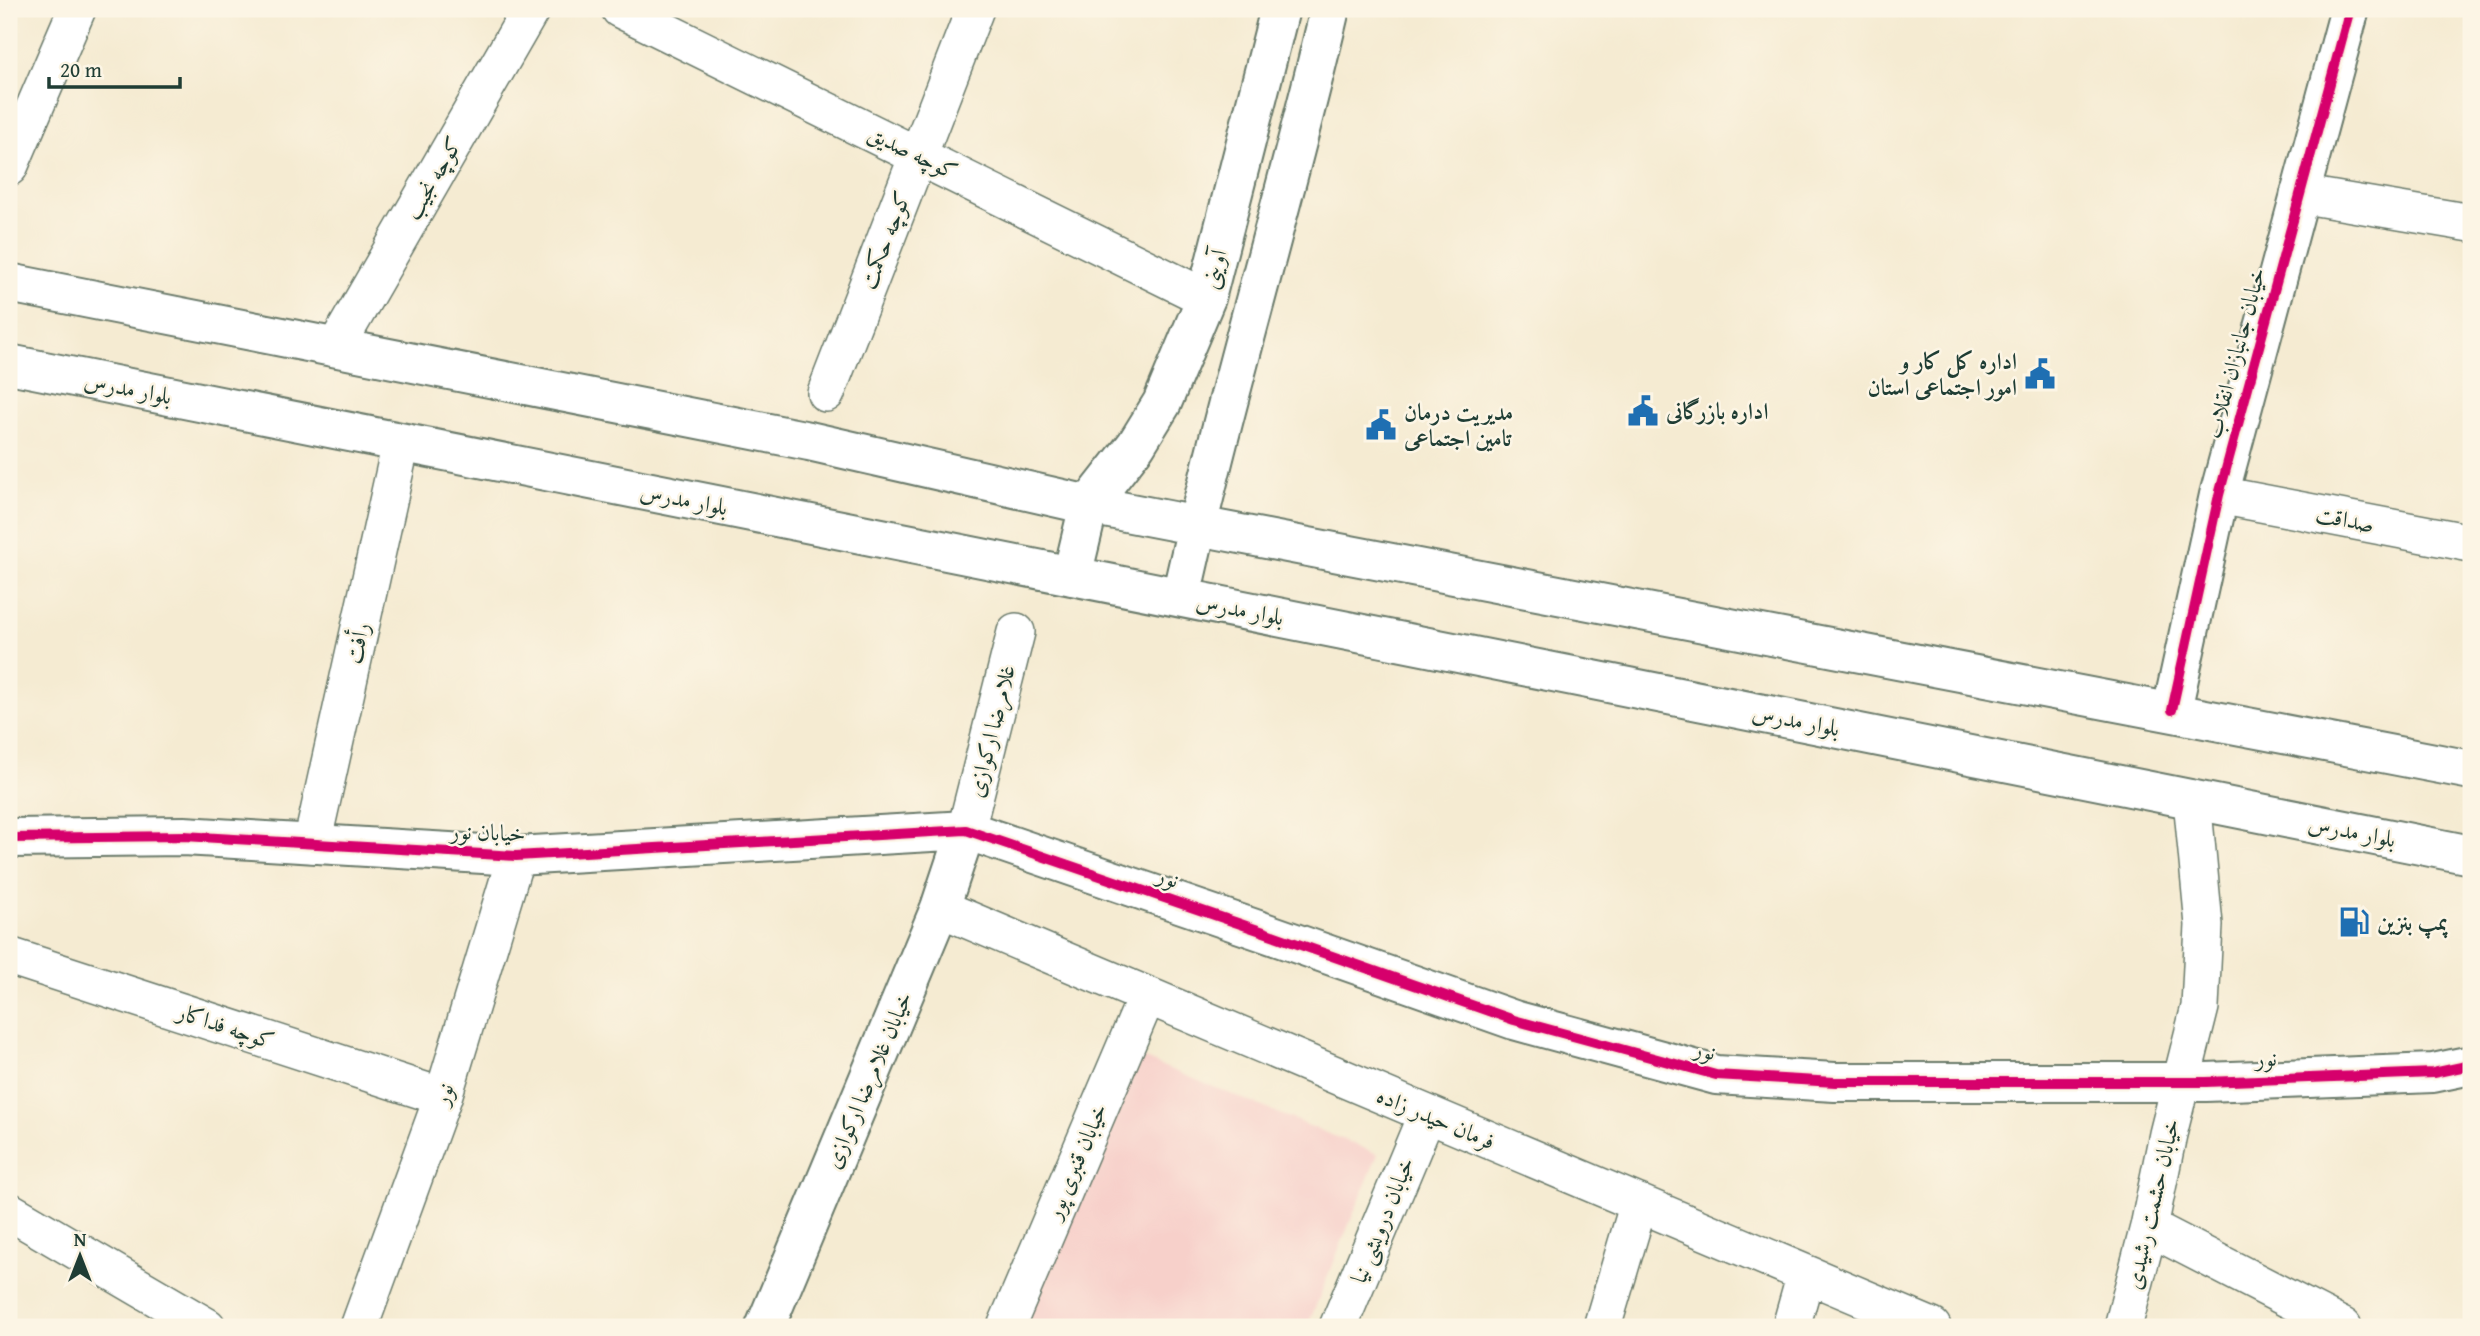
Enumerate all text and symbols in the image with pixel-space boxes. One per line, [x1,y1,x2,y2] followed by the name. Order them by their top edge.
[49,46,180,90] scale bar
[60,54,102,85] text: 20 m
[863,116,964,187] street label: کوچه صدیق
[395,130,470,226] street label: کوچه نجیب
[851,186,918,294] street label: کوچه حکمت
[1192,243,1235,292] street label: آوینی
[2196,264,2273,442] street label: خیابان جانبازان انقلاب
[1867,344,2017,403] place label: اداره کل کار و امور اجتماعی استان
[2023,357,2057,391] public building icon: اداره کل کار و امور اجتماعی استان
[81,363,175,412] street label: بلوار مدرس
[1626,394,1660,428] public building icon: اداره بازرگانی
[1665,394,1768,427] place label: اداره بازرگانی
[1403,395,1513,454] place label: مدیریت درمان تامین اجتماعی
[1364,408,1398,442] public building icon: مدیریت درمان تامین اجتماعی
[637,474,731,523] street label: بلوار مدرس
[2313,497,2377,540] street label: صداقت
[1193,584,1287,633] street label: بلوار مدرس
[336,619,377,667] street label: رأفت
[958,661,1023,801] street label: غلامرضا ارکوازی
[1749,695,1843,744] street label: بلوار مدرس
[2305,806,2399,855] street label: بلوار مدرس
[448,814,526,849] street label: خیابان نور
[1151,857,1184,896] street label: نور
[2337,905,2371,939] fuel station icon: پمپ بنزین
[2377,905,2449,939] place label: پمپ بنزین
[815,986,920,1173] street label: خیابان غلامرضا ارکوازی
[171,994,279,1057] street label: کوچه فداکار
[1689,1030,1720,1068] street label: نور
[2253,1041,2277,1074] street label: نور
[1372,1078,1501,1157] street label: فرمان حیدر زاده
[423,1079,462,1111] street label: نور
[1036,1098,1116,1226] street label: خیابان قنبری پور
[2116,1115,2187,1292] street label: خیابان حشمت رشیدی
[1341,1152,1423,1288] street label: خیابان درویشی نیا
[46,1220,116,1290] north arrow
[74,1225,87,1253] text: N

